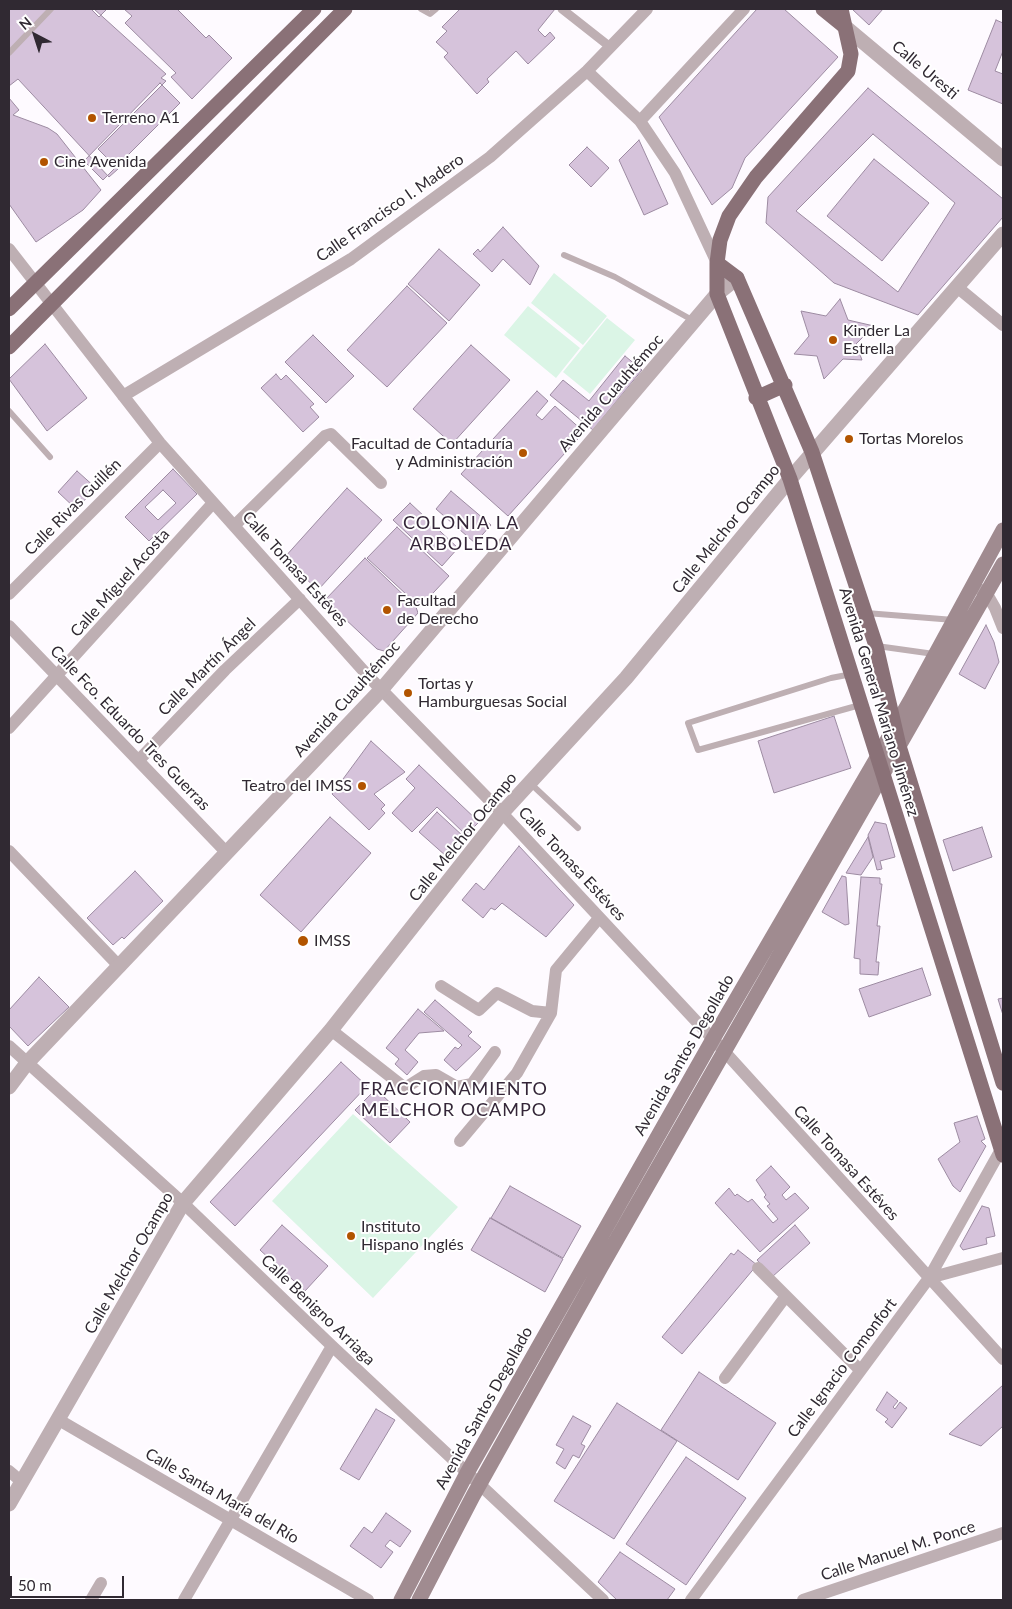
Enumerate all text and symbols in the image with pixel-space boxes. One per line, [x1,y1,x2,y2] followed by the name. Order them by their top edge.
[10,10,60,60] north arrow
[15,13,35,33] text: N
[888,37,962,103] street label: Calle Uresti
[102,108,180,128] place label: Terreno A1
[86,112,98,124] marker: Terreno A1
[313,150,467,266] street label: Calle Francisco I. Madero
[54,152,146,172] place label: Cine Avenida
[38,156,50,168] marker: Cine Avenida
[843,321,910,359] place label: Kinder La Estrella
[555,330,667,456] street label: Avenida Cuauhtémoc
[827,334,839,346] marker: Kinder La Estrella
[859,429,964,449] place label: Tortas Morelos
[843,433,855,445] marker: Tortas Morelos
[351,434,513,472] place label: Facultad de Contaduría y Administración
[517,447,529,459] marker: Facultad de Contaduría y Administración
[21,455,125,559] street label: Calle Rivas Guillén
[668,461,784,597] street label: Calle Melchor Ocampo
[238,507,352,631] street label: Calle Tomasa Estéves
[402,512,520,554] district label: COLONIA LA ARBOLEDA
[66,525,174,641] street label: Calle Miguel Acosta
[835,585,923,819] street label: Avenida General Mariano Jiménez
[397,591,479,629] place label: Facultad de Derecho
[381,604,393,616] marker: Facultad de Derecho
[154,614,260,720] street label: Calle Martín Ángel
[290,637,404,761] street label: Avenida Cuauhtémoc
[46,642,214,814] street label: Calle Fco. Eduardo Tres Guerras
[418,674,567,712] place label: Tortas y Hamburguesas Social
[402,687,414,699] marker: Tortas y Hamburguesas Social
[405,769,521,905] street label: Calle Melchor Ocampo
[242,776,352,796] place label: Teatro del IMSS
[356,780,368,792] marker: Teatro del IMSS
[514,803,630,925] street label: Calle Tomasa Estéves
[314,931,351,951] place label: IMSS
[296,934,310,948] marker: IMSS
[630,971,738,1139] street label: Avenida Santos Degollado
[358,1078,550,1120] district label: FRACCIONAMIENTO MELCHOR OCAMPO
[789,1101,903,1225] street label: Calle Tomasa Estéves
[81,1189,177,1337] street label: Calle Melchor Ocampo
[361,1217,464,1255] place label: Instituto Hispano Inglés
[345,1230,357,1242] marker: Instituto Hispano Inglés
[257,1251,379,1369] street label: Calle Benigno Arriaga
[783,1295,901,1441] street label: Calle Ignacio Comonfort
[431,1323,537,1493] street label: Avenida Santos Degollado
[142,1444,302,1548] street label: Calle Santa María del Río
[818,1517,978,1585] street label: Calle Manuel M. Ponce
[12,1566,126,1598] scale bar
[18,1576,52,1594] text: 50 m

